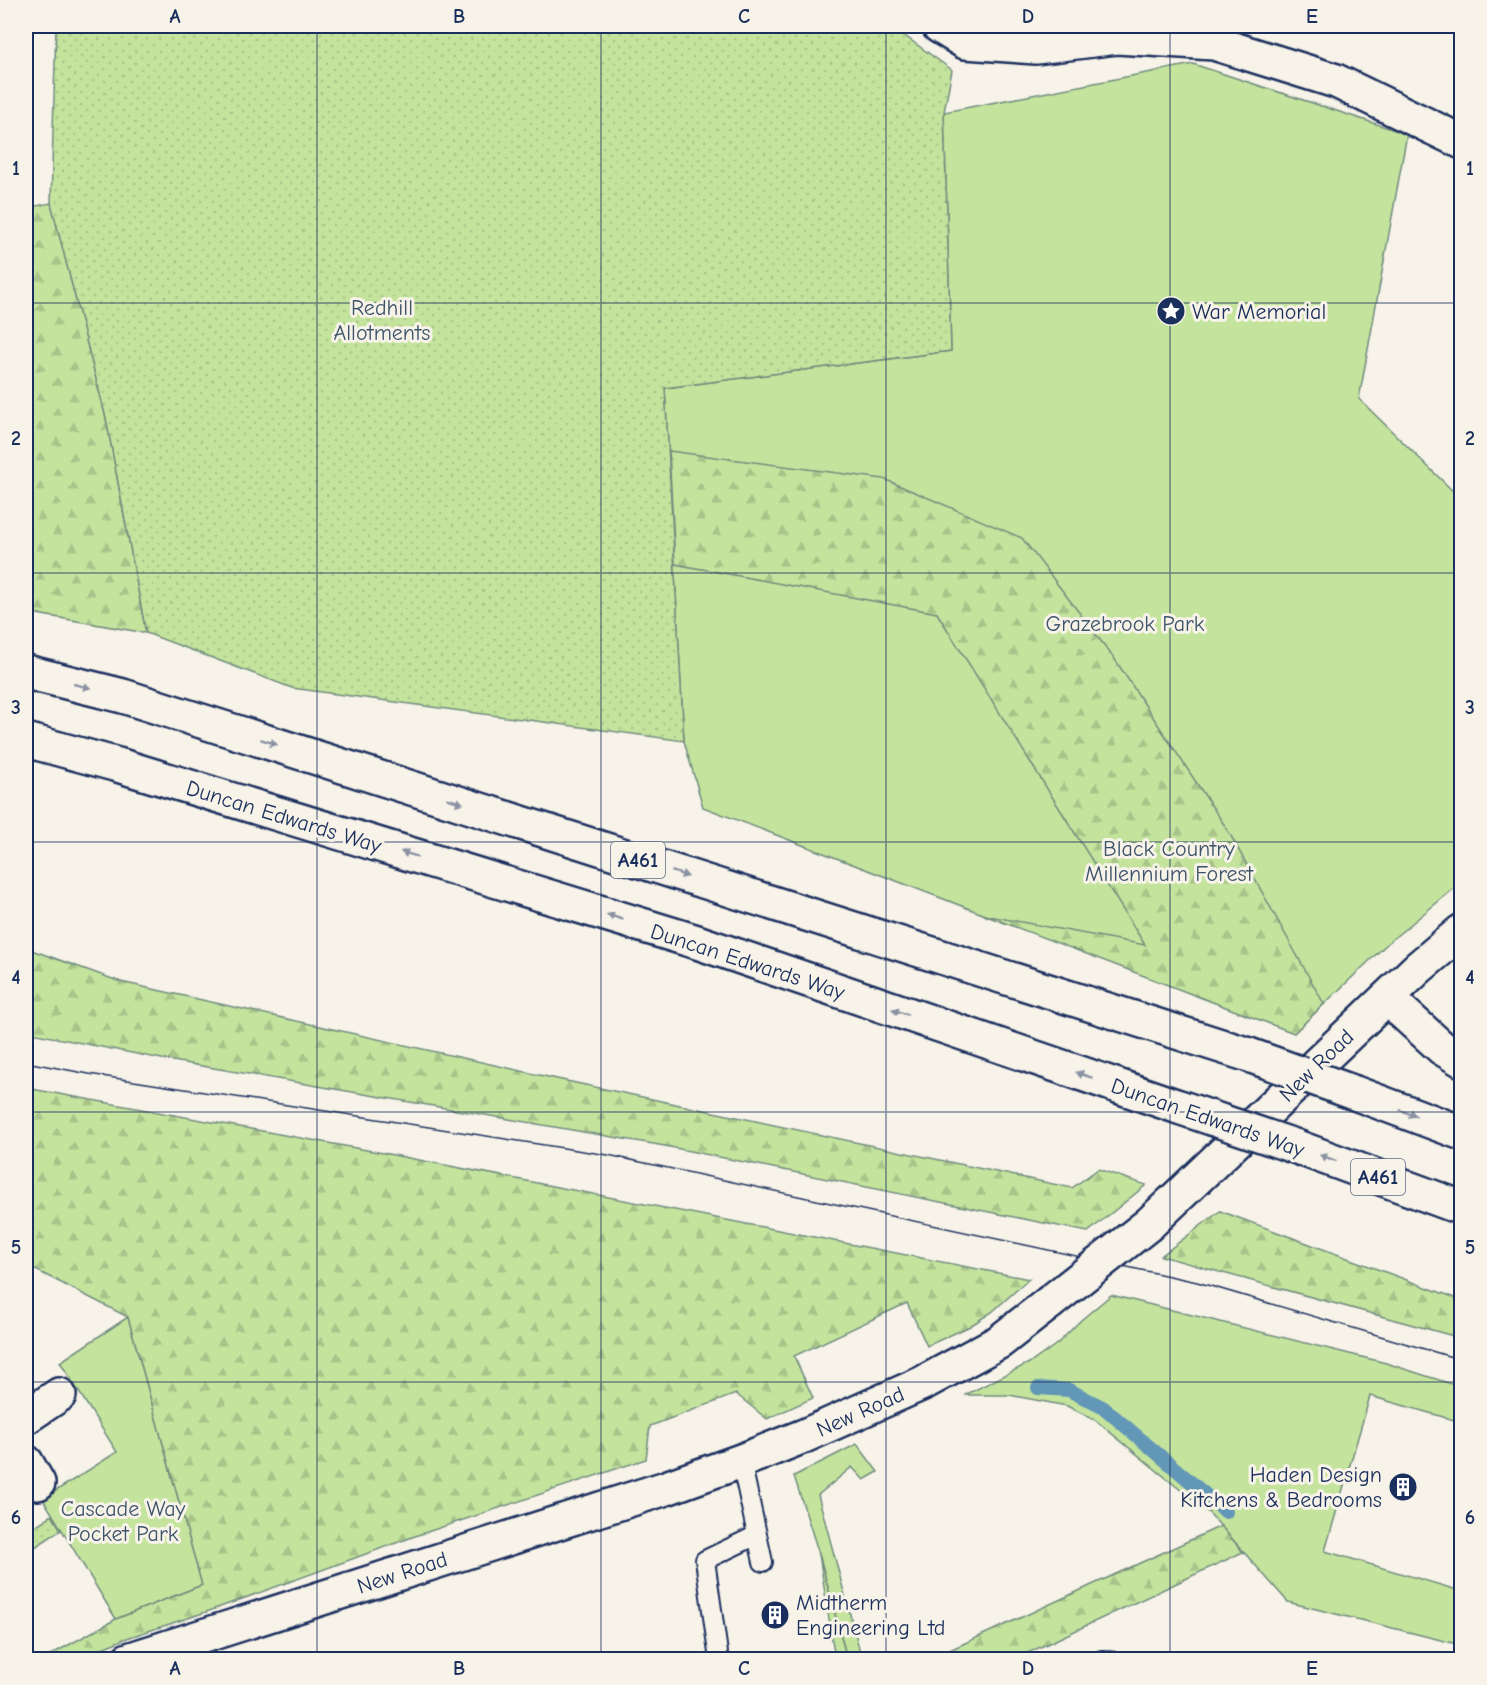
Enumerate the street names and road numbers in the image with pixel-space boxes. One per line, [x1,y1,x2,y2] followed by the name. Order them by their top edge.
[183,775,385,859] street label: Duncan Edwards Way
[611,842,665,878] road number: A461
[647,918,848,1006] street label: Duncan Edwards Way
[1274,1024,1359,1108] street label: New Road
[1108,1073,1308,1163] street label: Duncan Edwards Way
[1351,1159,1405,1195] road number: A461
[812,1381,908,1443] street label: New Road
[354,1546,451,1600] street label: New Road

